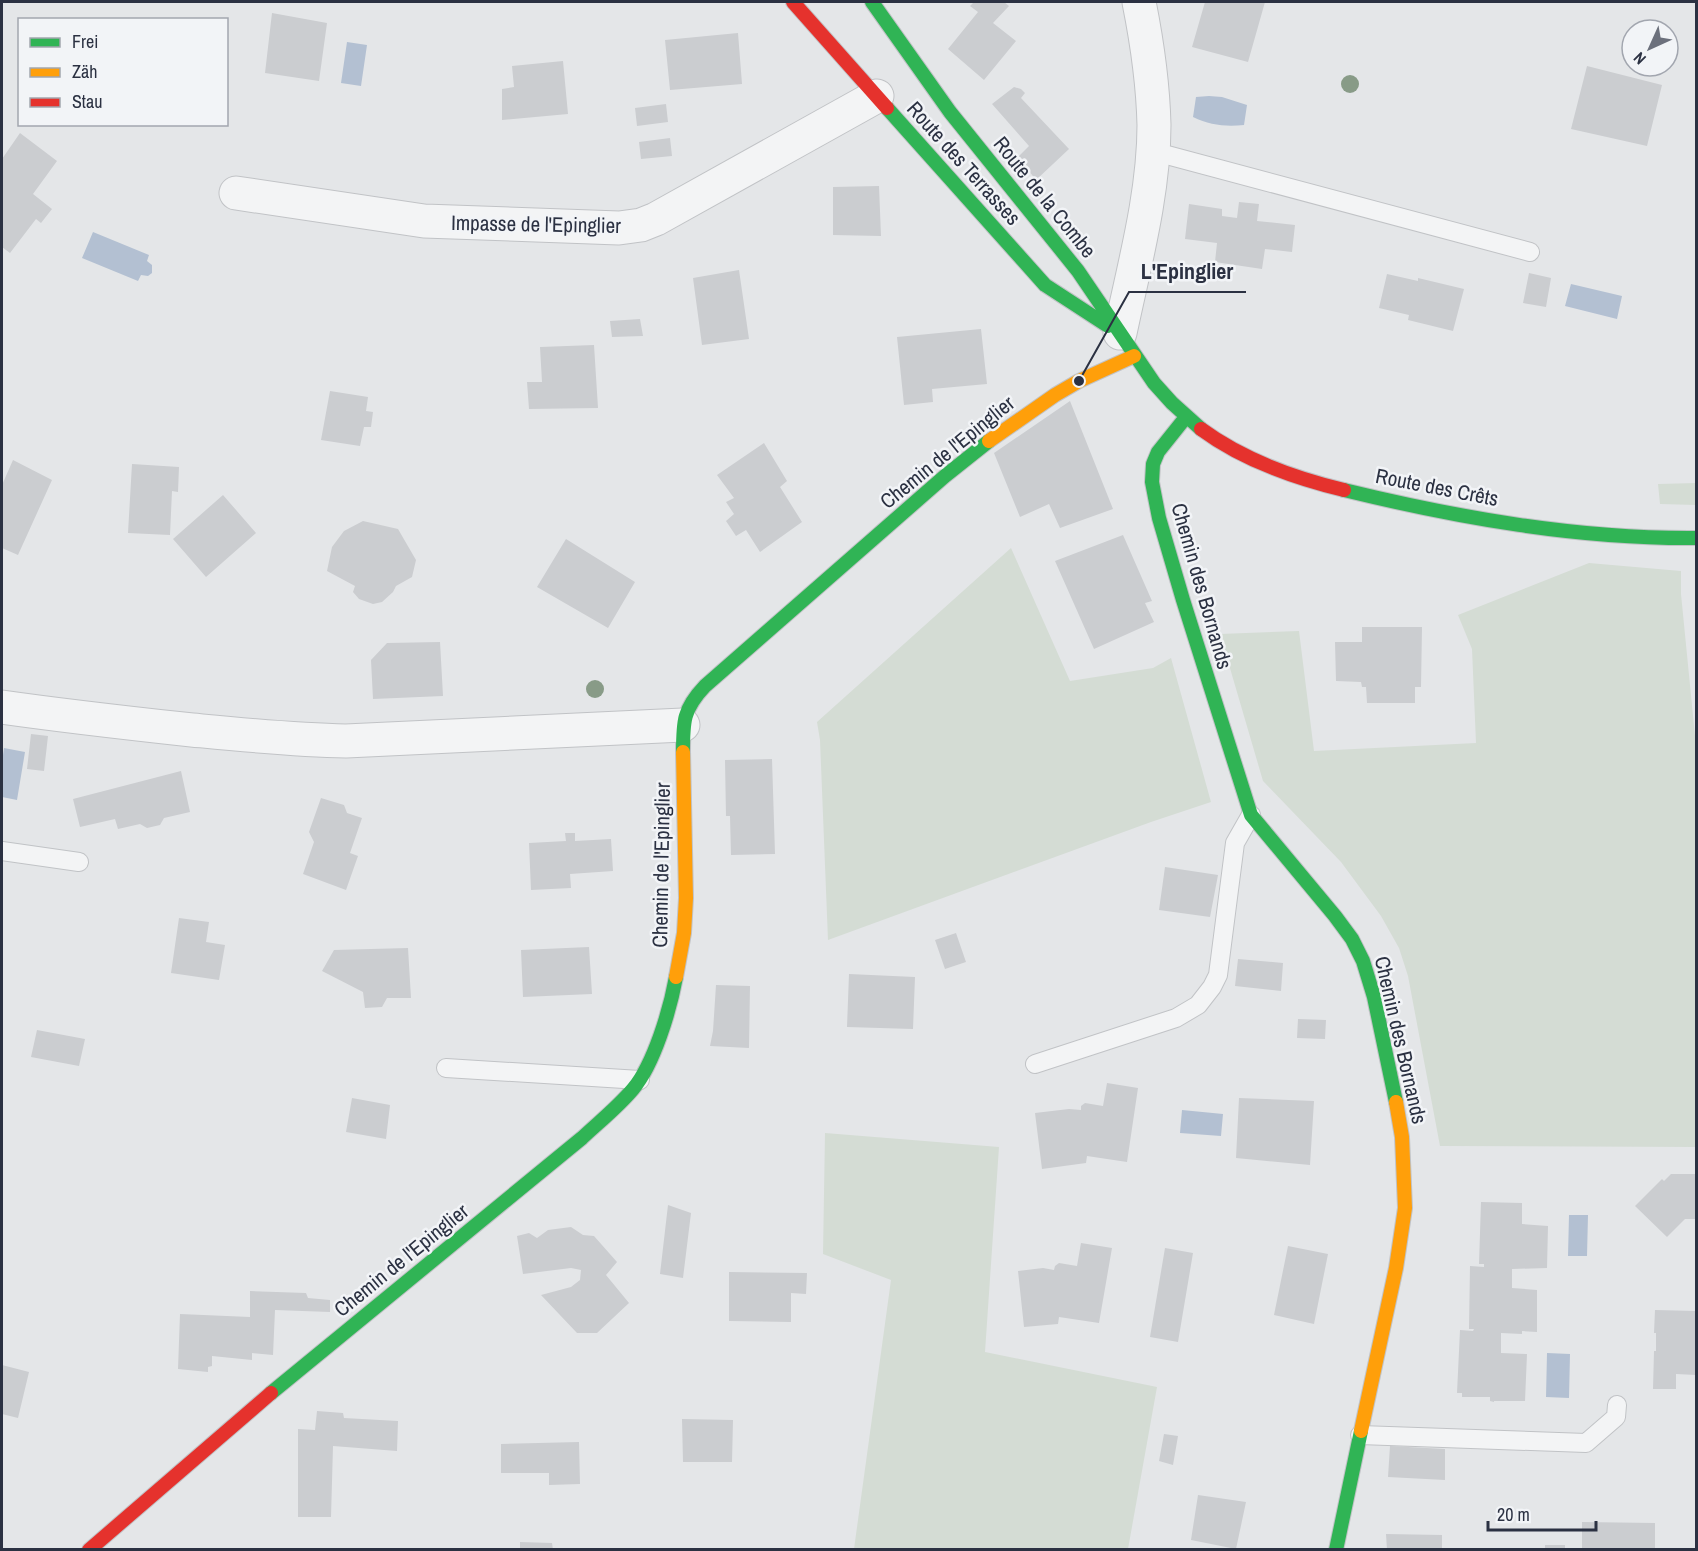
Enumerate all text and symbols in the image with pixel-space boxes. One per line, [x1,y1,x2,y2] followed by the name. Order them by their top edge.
[18,18,228,126] legend
[1620,18,1680,78] north arrow
[72,29,98,54] text: Frei
[1628,47,1651,70] text: N
[72,59,97,84] text: Zäh
[72,89,102,114] text: Stau
[900,95,1028,231] street label: Route des Terrasses
[987,130,1103,264] street label: Route de la Combe
[451,208,621,240] street label: Impasse de l'Epinglier
[1129,252,1246,292] callout: L'Epinglier
[1141,256,1233,286] text: L'Epinglier
[874,389,1020,515] street label: Chemin de l'Epinglier
[1373,461,1501,513] street label: Route des Crêts
[1164,500,1240,672] street label: Chemin des Bornands
[645,782,677,948] street label: Chemin de l'Epinglier
[1368,953,1434,1127] street label: Chemin des Bornands
[328,1197,474,1323] street label: Chemin de l'Epinglier
[1488,1494,1596,1532] scale bar
[1497,1502,1530,1527] text: 20 m

